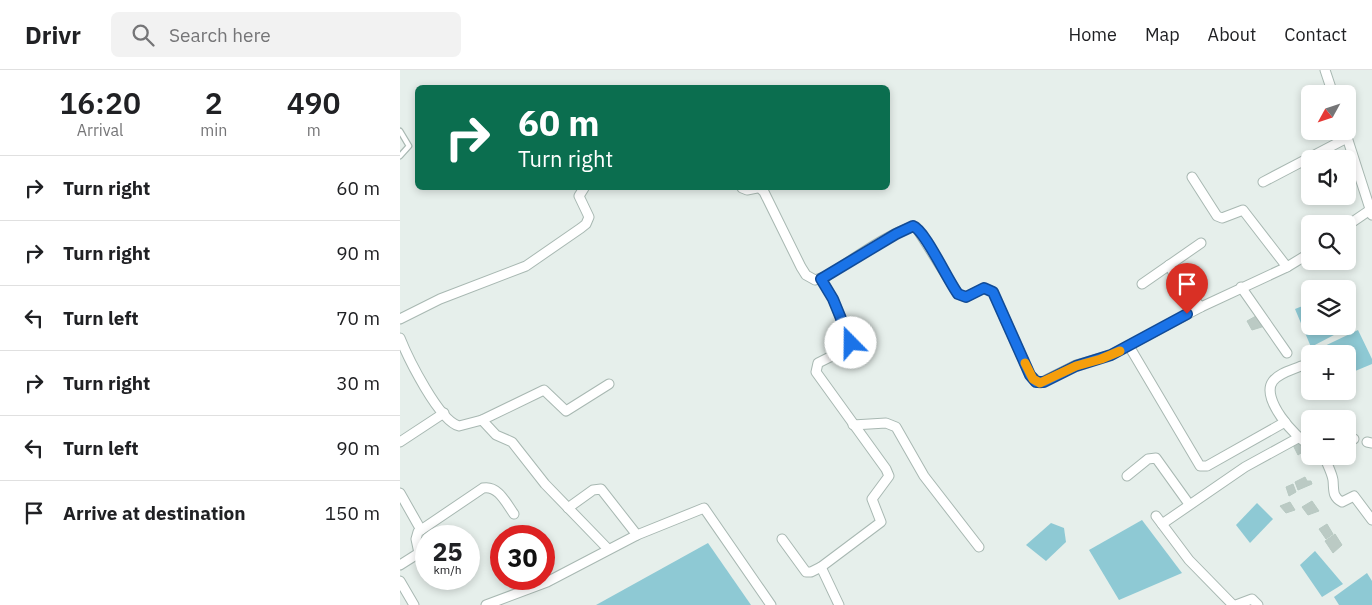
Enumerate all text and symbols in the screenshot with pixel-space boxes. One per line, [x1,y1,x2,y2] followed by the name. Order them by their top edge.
[111,12,461,57] search box
[25,19,81,51] text: Drivr
[129,21,157,49] icon: search
[169,23,271,47] text: Search here
[1069,23,1117,46] text: Home
[1145,23,1180,46] text: Map
[1208,23,1256,46] text: About
[1284,23,1347,46] text: Contact
[59,83,141,122] text: 16:20
[205,83,223,122] text: 2
[287,83,341,122] text: 490
[1301,85,1356,140] north arrow
[1301,85,1356,465] map controls
[518,100,600,146] text: 60 m
[435,105,500,170] icon: right
[77,120,123,140] text: Arrival
[200,120,227,140] text: min
[307,120,321,140] text: m
[518,144,613,173] text: Turn right
[1301,150,1356,205] button: sound
[20,174,48,202] icon: right
[63,176,150,200] text: Turn right
[336,176,380,200] text: 60 m
[1301,215,1356,270] button: search
[20,239,48,267] icon: right
[63,241,150,265] text: Turn right
[336,241,380,265] text: 90 m
[1166,263,1208,314] pin
[1173,270,1201,298] icon: arrive
[1301,280,1356,335] button: layers
[20,304,48,332] icon: left
[63,306,139,330] text: Turn left
[336,306,380,330] text: 70 m
[824,316,876,368] position arrow
[1301,345,1356,400] button: +
[20,369,48,397] icon: right
[63,371,150,395] text: Turn right
[336,371,380,395] text: 30 m
[1301,410,1356,465] button: −
[20,434,48,462] icon: left
[63,436,139,460] text: Turn left
[336,436,380,460] text: 90 m
[20,499,48,527] icon: arrive
[63,501,246,525] text: Arrive at destination
[325,501,380,525] text: 150 m
[490,525,555,590] speed limit sign: 30
[432,535,463,568] text: 25
[433,562,462,577] text: km/h

